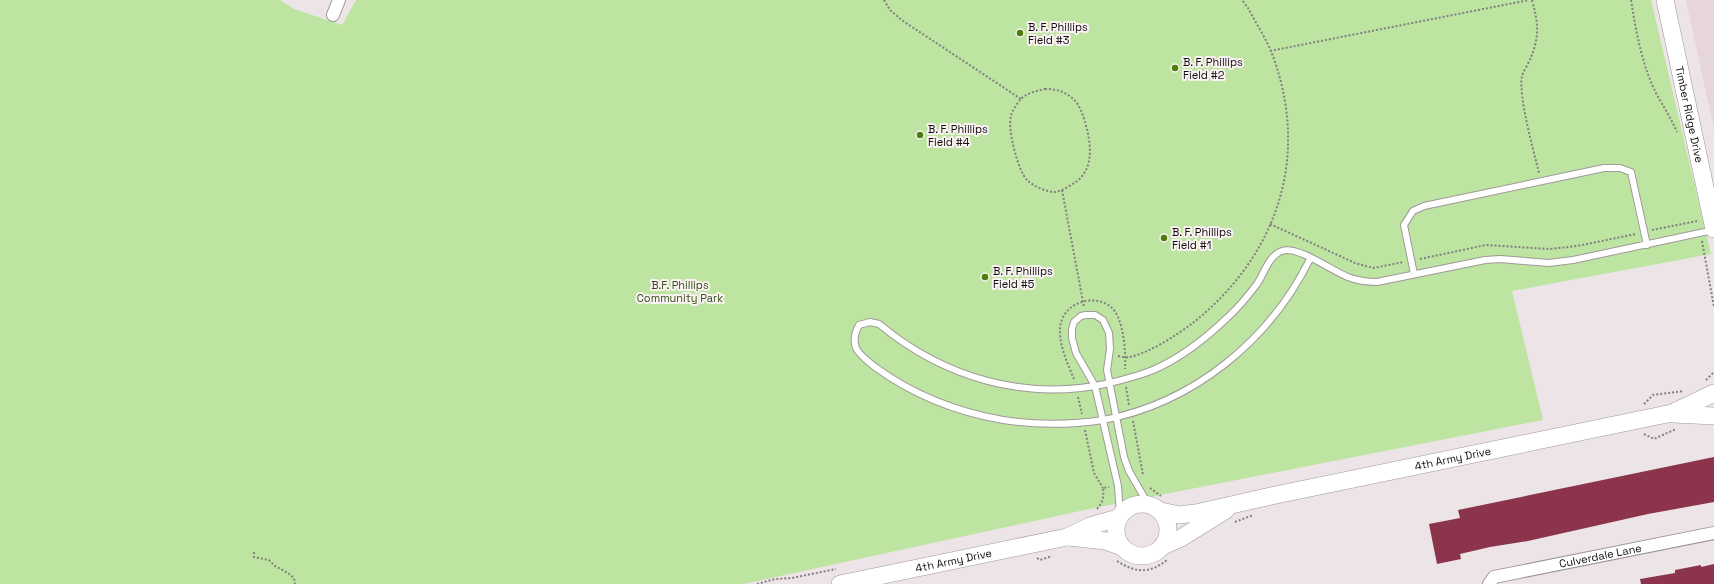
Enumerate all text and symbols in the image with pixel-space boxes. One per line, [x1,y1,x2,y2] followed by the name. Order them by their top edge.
[1028,20,1088,47] place label: B. F. Phillips Field #3
[1015,28,1025,38] marker: B. F. Phillips Field #3
[1183,55,1243,82] place label: B. F. Phillips Field #2
[1170,63,1180,73] marker: B. F. Phillips Field #2
[1672,65,1707,164] street label: Timber Ridge Drive
[928,122,988,149] place label: B. F. Phillips Field #4
[915,130,925,140] marker: B. F. Phillips Field #4
[1172,225,1232,252] place label: B. F. Phillips Field #1
[1159,233,1169,243] marker: B. F. Phillips Field #1
[993,264,1053,291] place label: B. F. Phillips Field #5
[980,272,990,282] marker: B. F. Phillips Field #5
[637,278,723,305] park label: B.F. Phillips Community Park
[1413,444,1492,473] street label: 4th Army Drive
[1558,541,1643,571] street label: Culverdale Lane
[914,546,993,575] street label: 4th Army Drive

